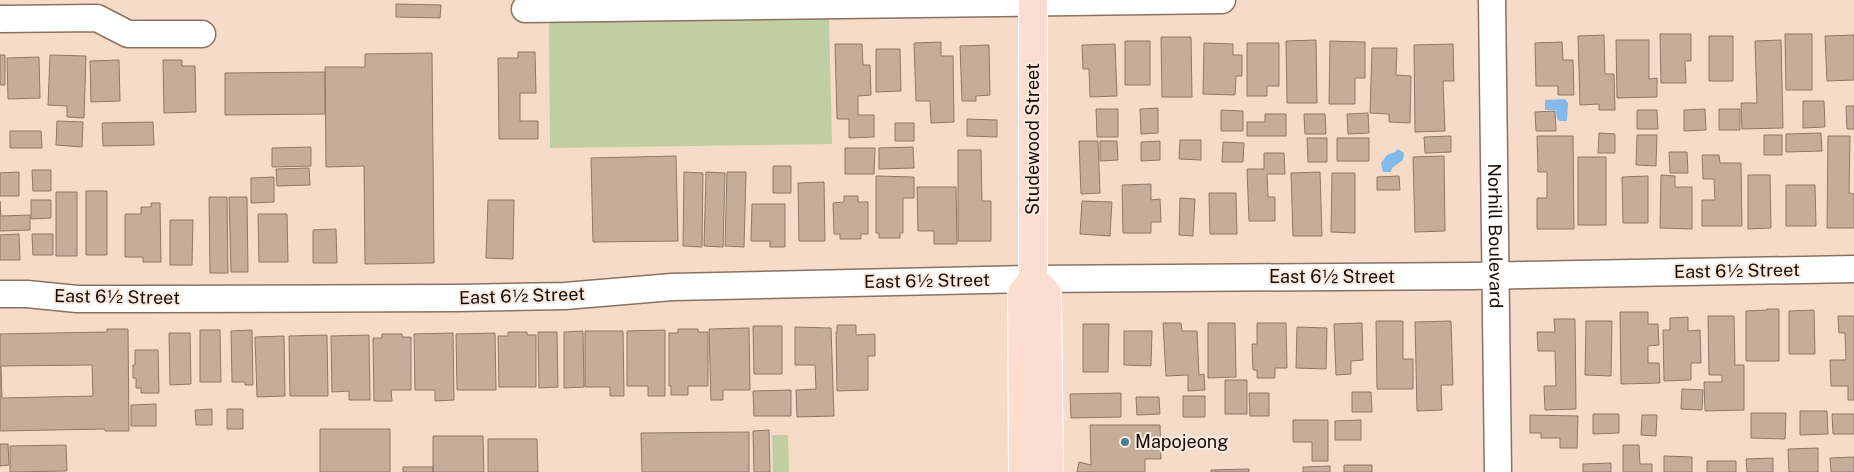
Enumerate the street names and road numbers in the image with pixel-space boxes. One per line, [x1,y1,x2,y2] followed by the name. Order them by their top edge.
[1022,63,1043,215] street label: Studewood Street
[1484,163,1507,309] street label: Norhill Boulevard
[1674,259,1800,282] street label: East 6½ Street
[1269,266,1395,287] street label: East 6½ Street
[864,269,990,292] street label: East 6½ Street
[459,283,585,308] street label: East 6½ Street
[54,285,180,308] street label: East 6½ Street

